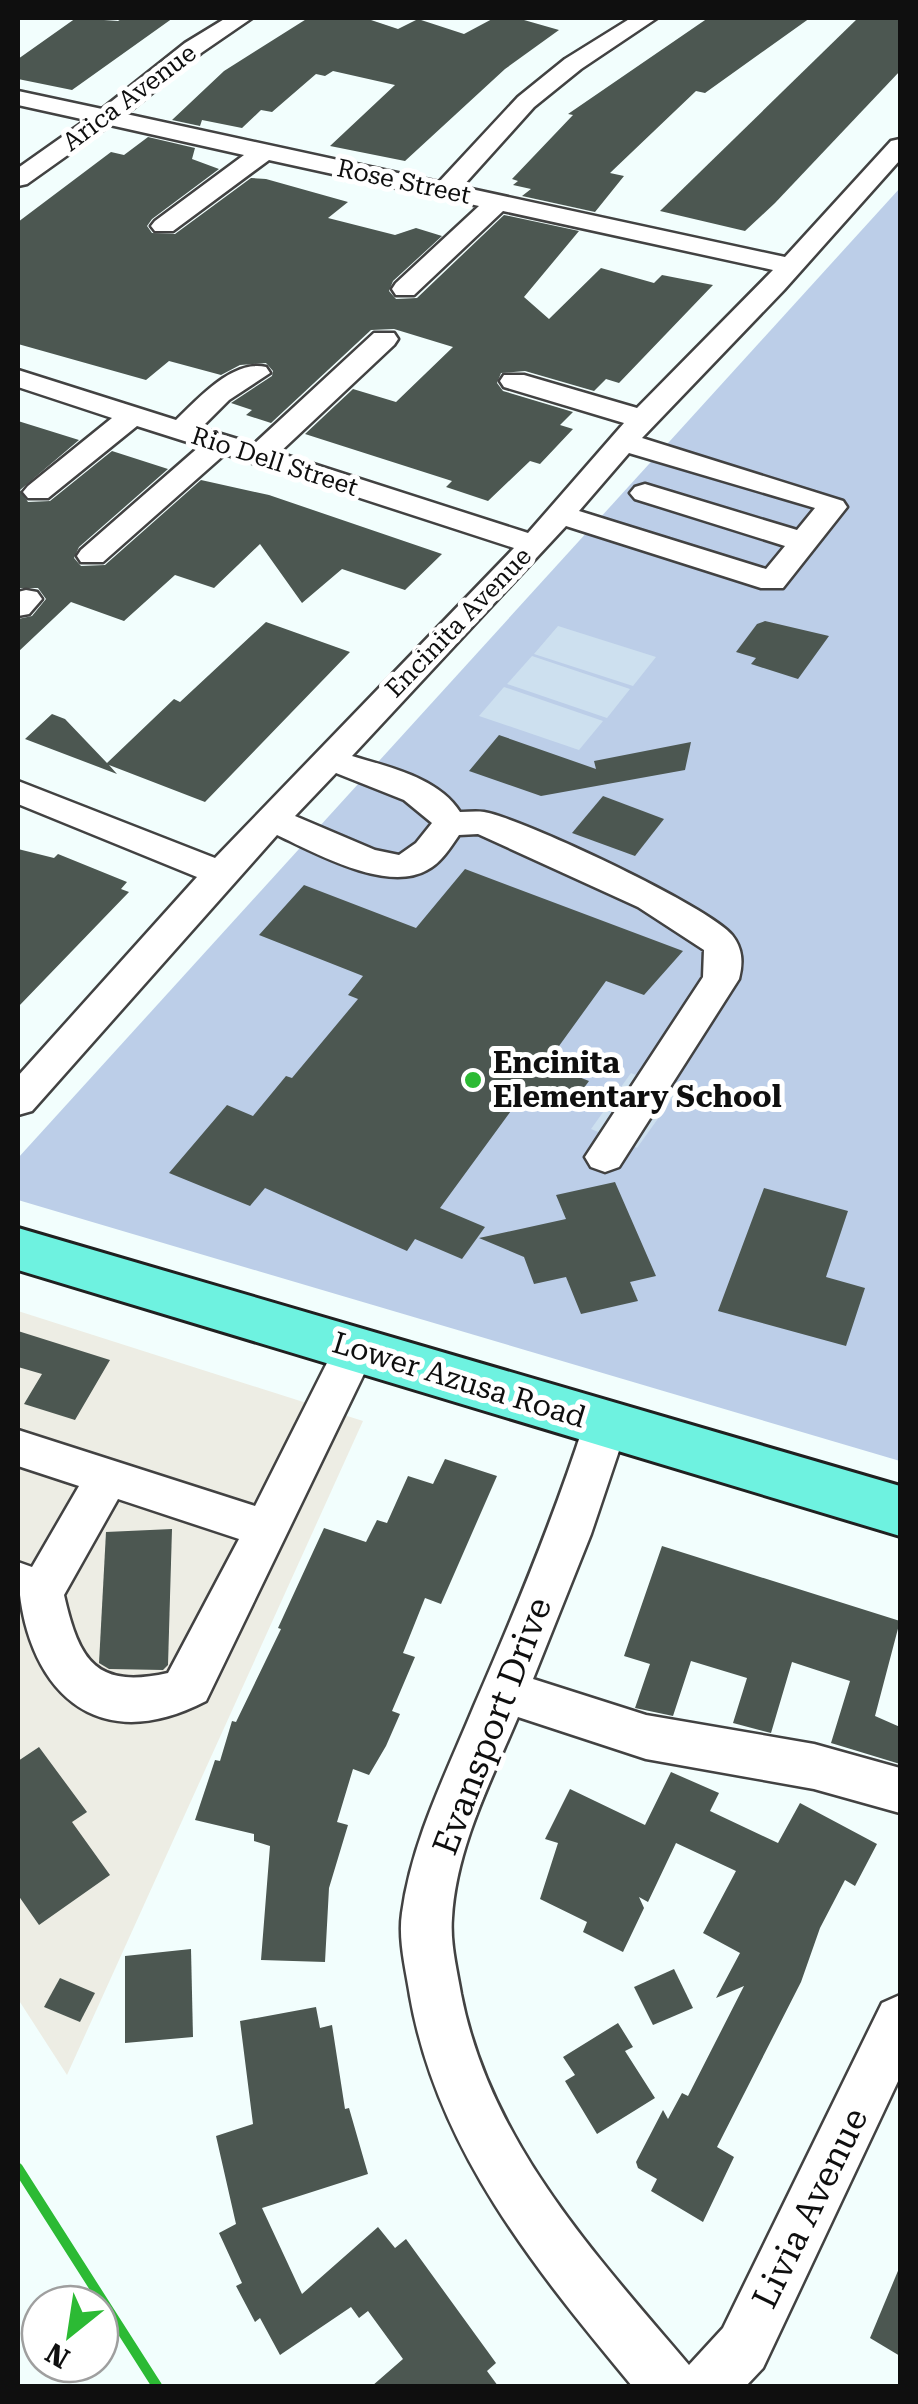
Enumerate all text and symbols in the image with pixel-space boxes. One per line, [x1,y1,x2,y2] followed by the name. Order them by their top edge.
[57,38,202,157] street label: Arica Avenue
[334,153,473,210] street label: Rose Street
[188,421,362,502] street label: Rio Dell Street
[380,541,537,703] street label: Encinita Avenue
[493,1045,782,1114] place label: Encinita Elementary School
[462,1069,484,1091] marker: Encinita Elementary School
[328,1324,590,1435] street label: Lower Azusa Road
[425,1592,560,1861] street label: Evansport Drive
[744,2101,877,2315] street label: Livia Avenue
[20,2284,120,2384] north arrow
[40,2336,75,2375] text: N

